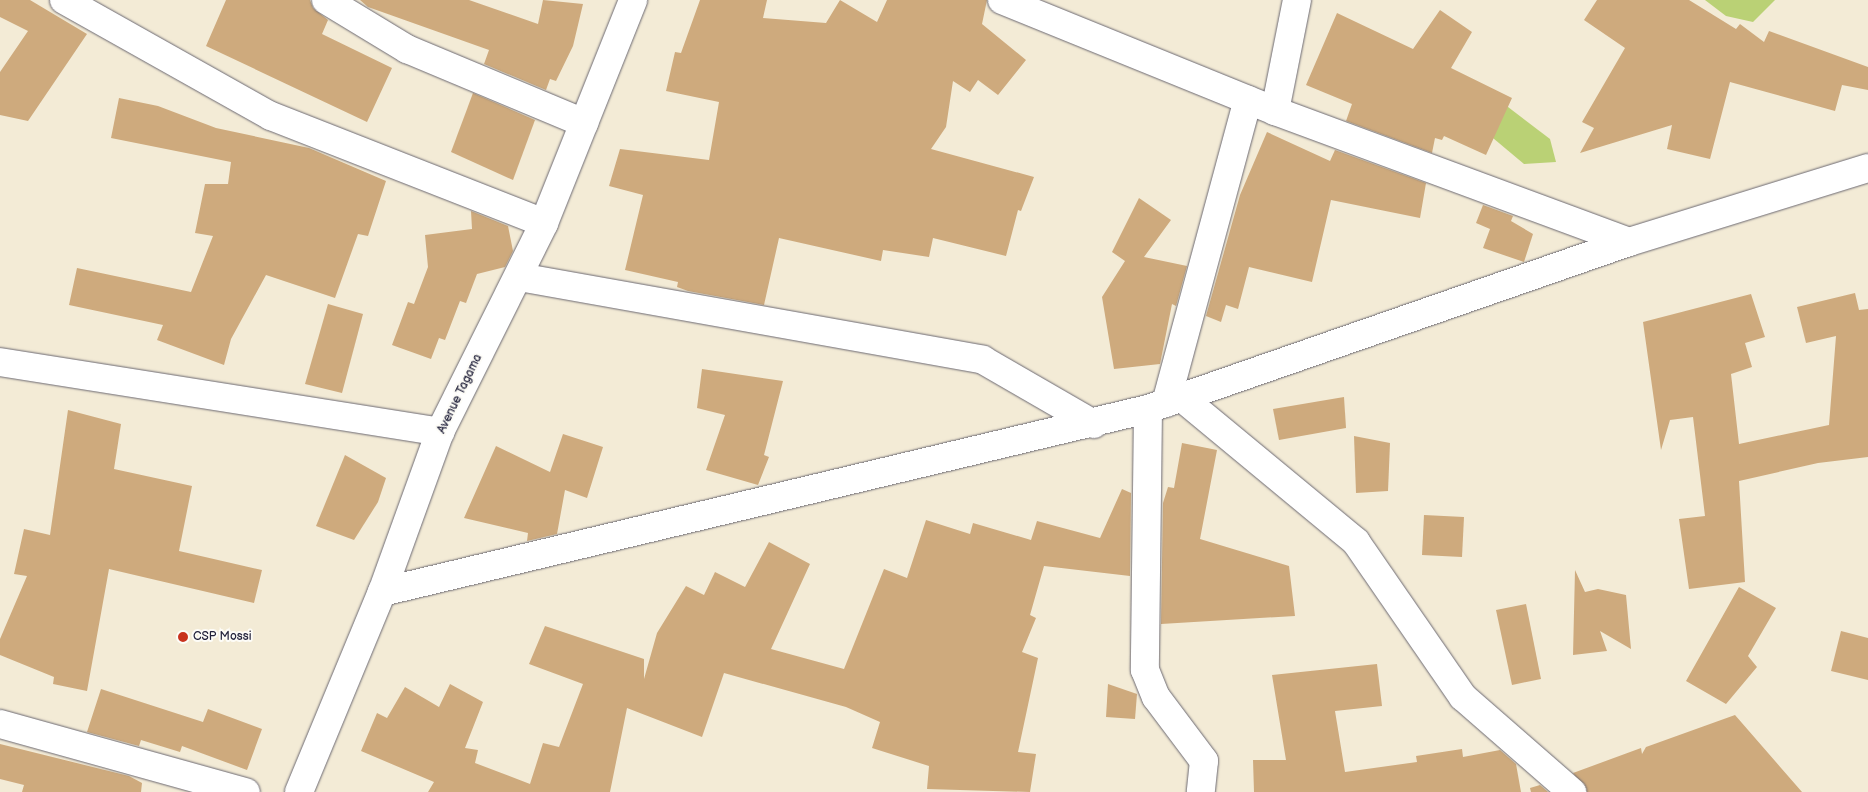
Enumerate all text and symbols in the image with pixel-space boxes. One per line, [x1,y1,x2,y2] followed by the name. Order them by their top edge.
[435,352,485,436] street label: Avenue Tagama
[193,630,251,644] place label: CSP Mossi
[177,631,189,643] marker: CSP Mossi

